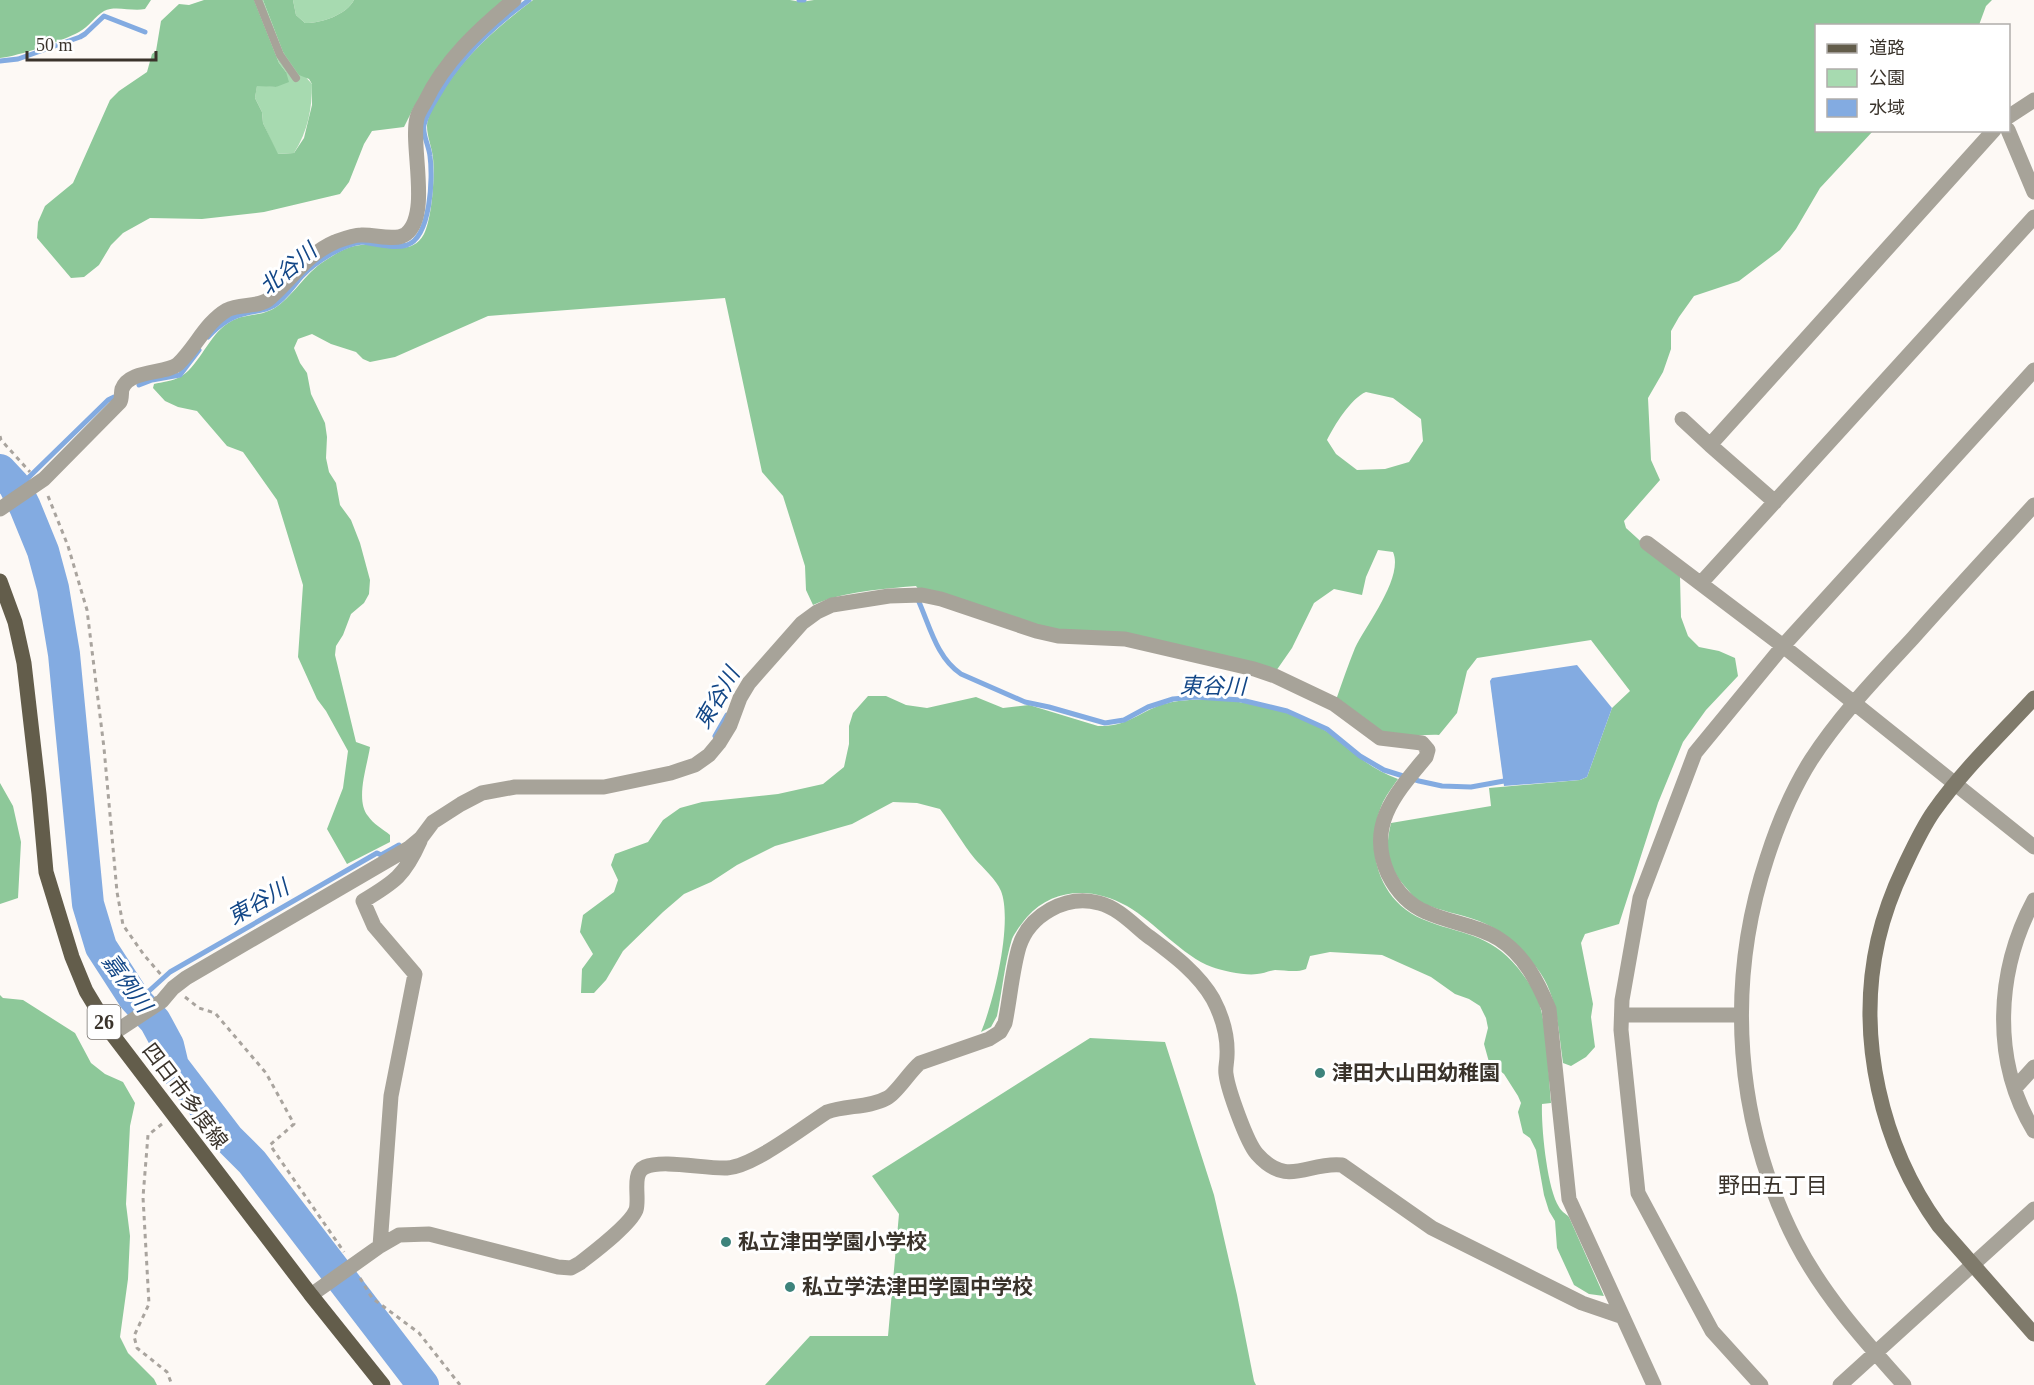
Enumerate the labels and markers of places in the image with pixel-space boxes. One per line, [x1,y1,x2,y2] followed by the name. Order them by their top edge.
[1332,1061,1500,1085] place label: 津田大山田幼稚園
[1313,1066,1327,1080] marker: 津田大山田幼稚園
[738,1230,927,1254] place label: 私立津田学園小学校
[719,1235,733,1249] marker: 私立津田学園小学校
[802,1275,1033,1299] place label: 私立学法津田学園中学校
[783,1280,797,1294] marker: 私立学法津田学園中学校

